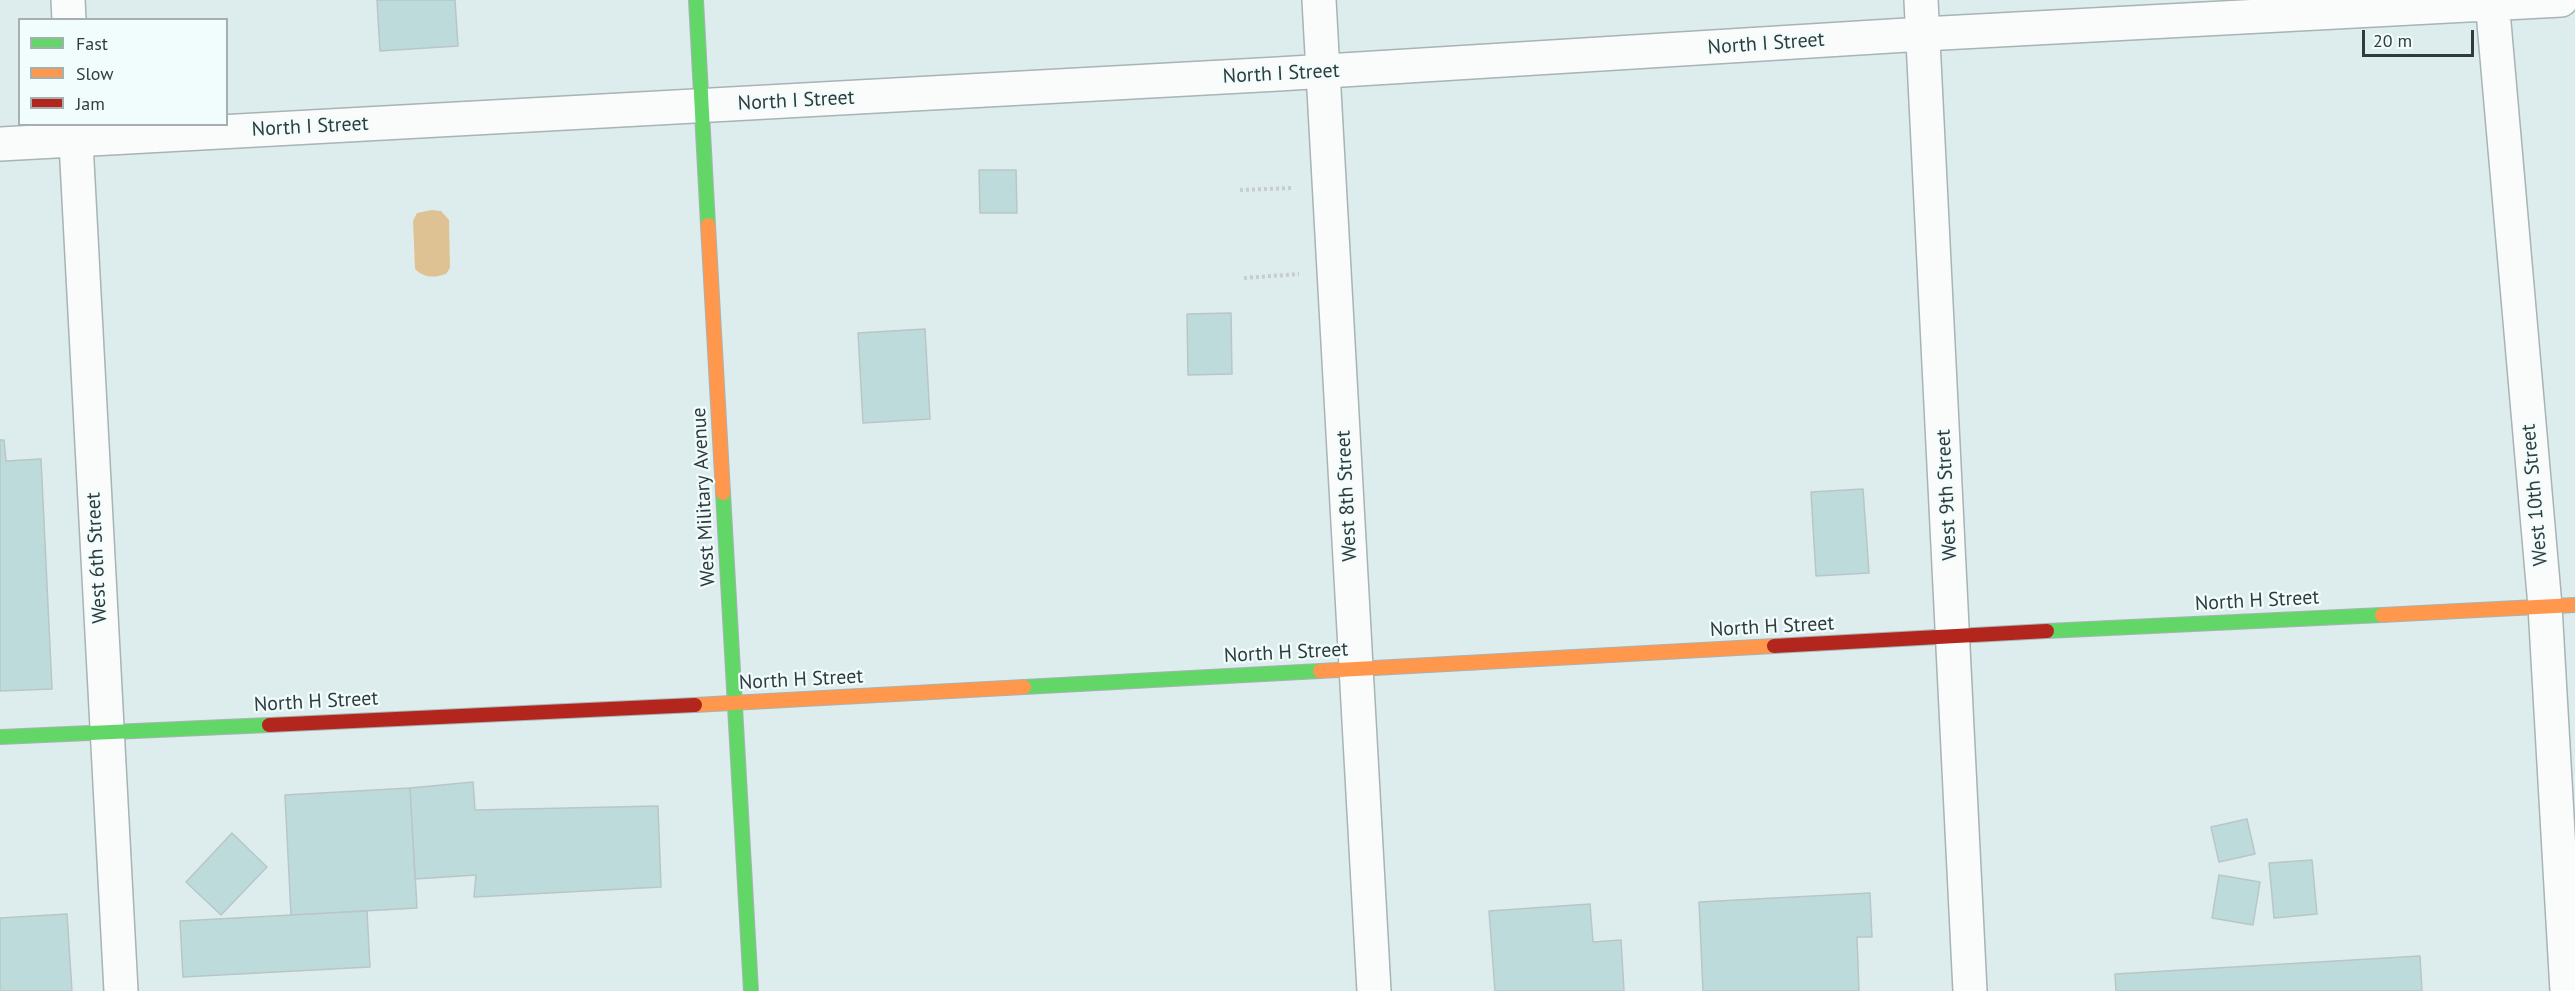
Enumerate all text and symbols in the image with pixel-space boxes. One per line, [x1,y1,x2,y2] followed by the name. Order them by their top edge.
[18,18,228,126] legend
[2365,18,2478,56] scale bar
[1707,28,1825,60] street label: North I Street
[2373,29,2412,52] text: 20 m
[76,32,108,55] text: Fast
[1222,59,1340,89] street label: North I Street
[76,62,114,85] text: Slow
[737,86,855,116] street label: North I Street
[76,92,105,115] text: Jam
[251,112,369,142] street label: North I Street
[687,407,721,587] street label: West Military Avenue
[2517,423,2553,567] street label: West 10th Street
[1932,429,1962,561] street label: West 9th Street
[1332,430,1362,562] street label: West 8th Street
[82,492,112,624] street label: West 6th Street
[2194,586,2320,616] street label: North H Street
[1709,612,1835,642] street label: North H Street
[1223,638,1349,668] street label: North H Street
[738,665,864,695] street label: North H Street
[253,687,379,717] street label: North H Street

